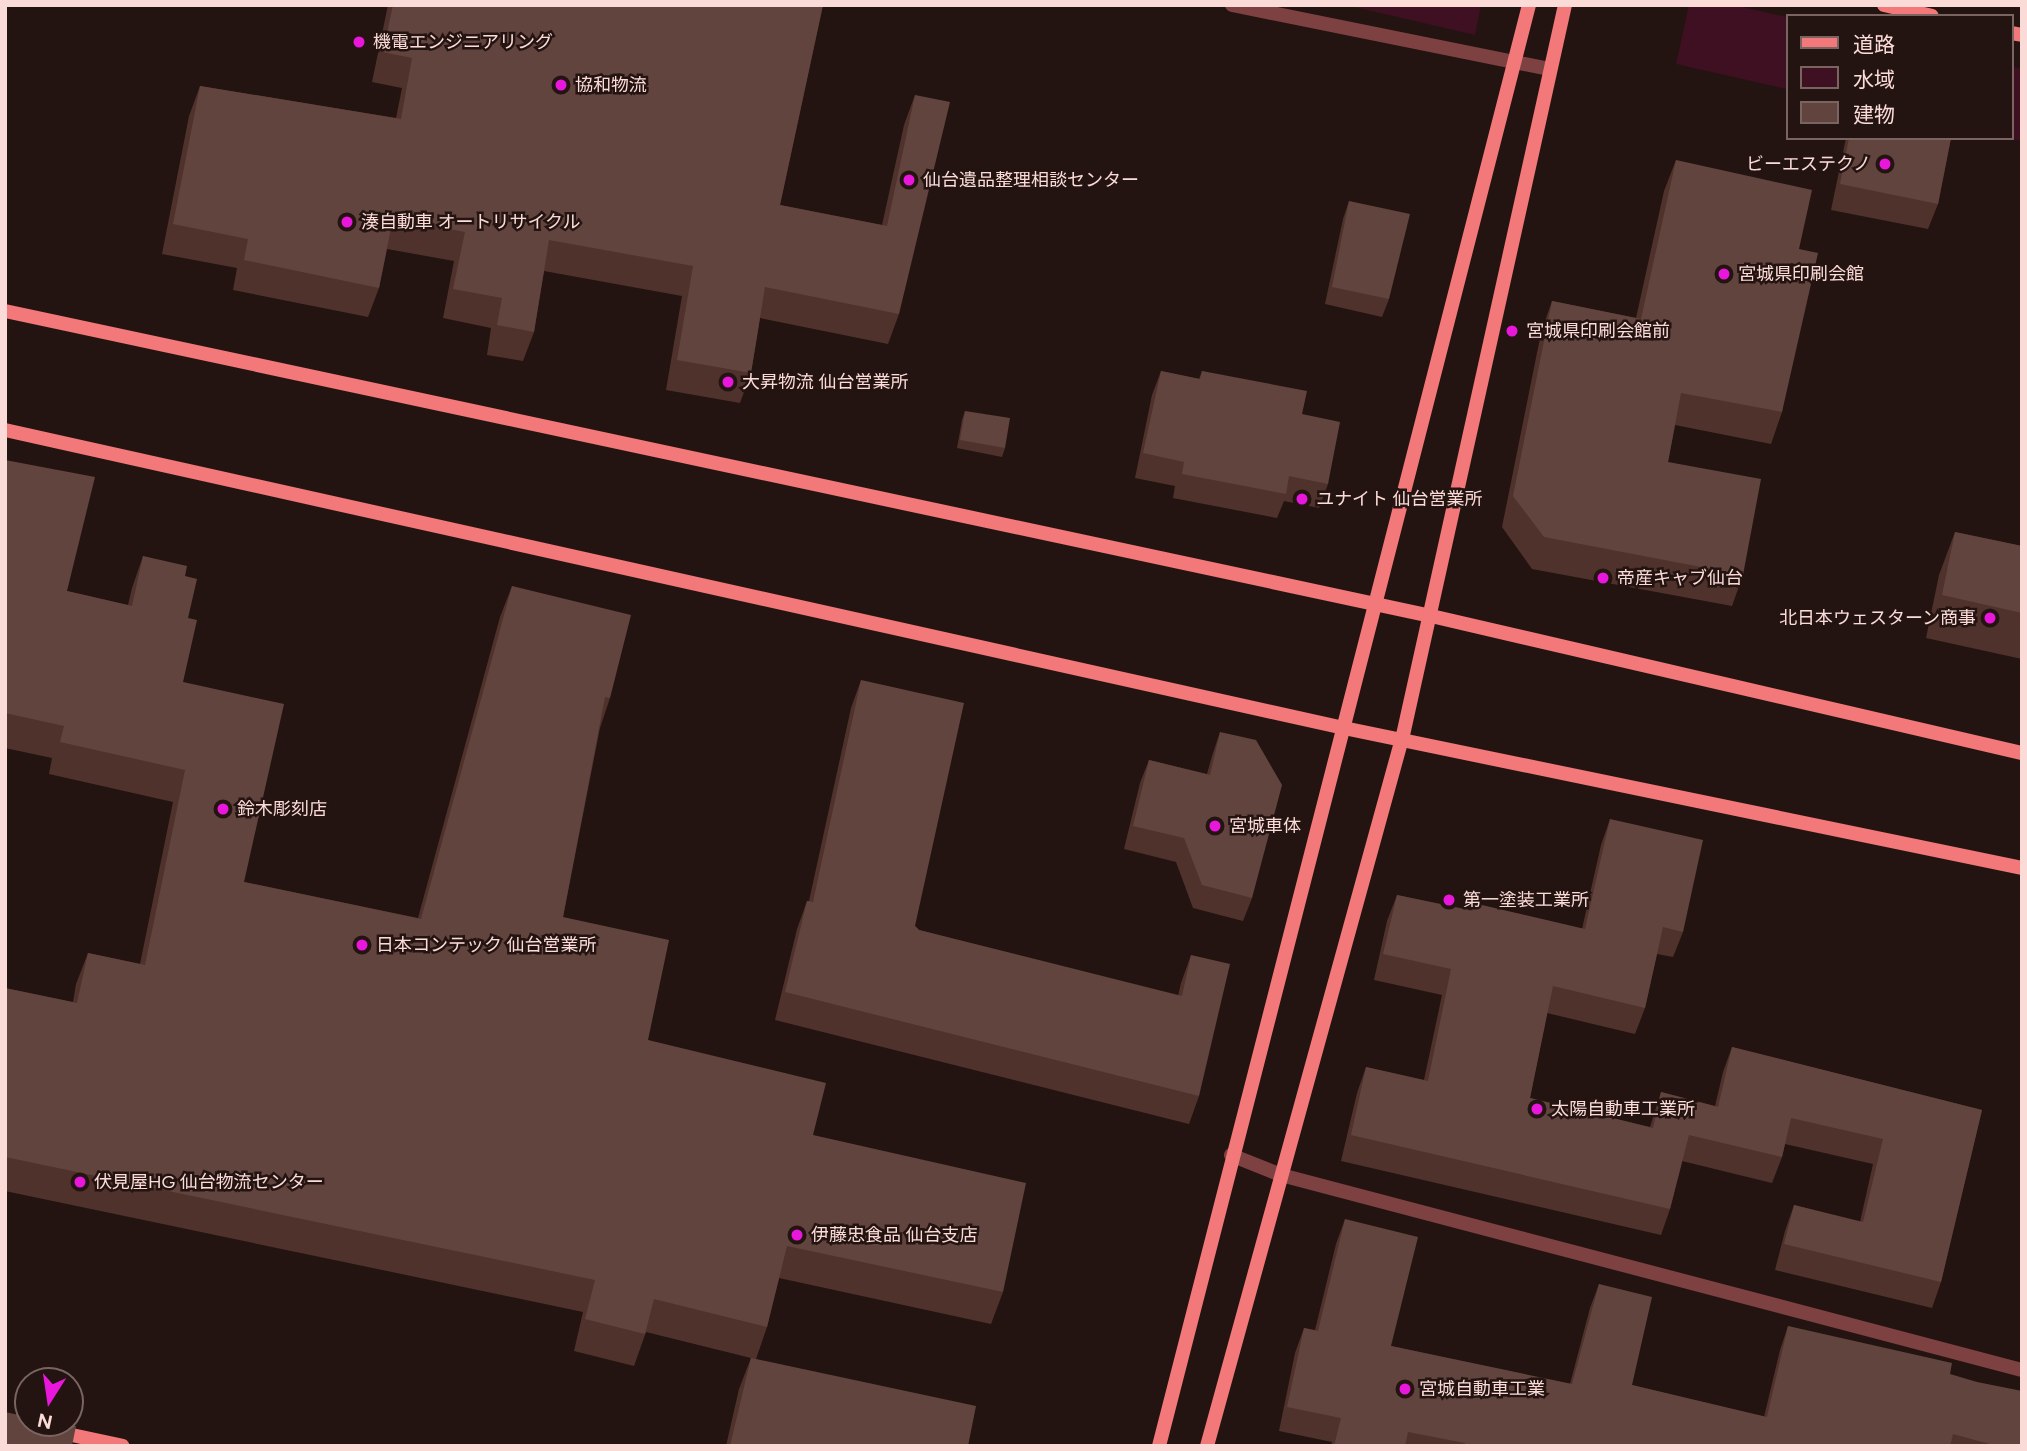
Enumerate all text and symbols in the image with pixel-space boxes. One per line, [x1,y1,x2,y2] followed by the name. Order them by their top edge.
[1786,14,2013,140] legend
[373,31,553,53] place label: 機電エンジニアリング
[1853,32,1895,57] text: 道路
[351,34,367,50] marker: 機電エンジニアリング
[1853,67,1895,92] text: 水域
[575,74,647,96] place label: 協和物流
[553,77,569,93] marker: 協和物流
[1853,102,1895,127] text: 建物
[1745,153,1871,175] place label: ビーエステクノ
[1877,156,1893,172] marker: ビーエステクノ
[923,169,1139,191] place label: 仙台遺品整理相談センター
[901,172,917,188] marker: 仙台遺品整理相談センター
[361,211,581,233] place label: 湊自動車 オートリサイクル
[339,214,355,230] marker: 湊自動車 オートリサイクル
[1738,263,1864,285] place label: 宮城県印刷会館
[1716,266,1732,282] marker: 宮城県印刷会館
[1526,320,1670,342] place label: 宮城県印刷会館前
[1504,323,1520,339] marker: 宮城県印刷会館前
[742,371,908,393] place label: 大昇物流 仙台営業所
[720,374,736,390] marker: 大昇物流 仙台営業所
[1316,488,1482,510] place label: ユナイト 仙台営業所
[1294,491,1310,507] marker: ユナイト 仙台営業所
[1617,567,1743,589] place label: 帝産キャブ仙台
[1595,570,1611,586] marker: 帝産キャブ仙台
[1778,607,1976,629] place label: 北日本ウェスターン商事
[1982,610,1998,626] marker: 北日本ウェスターン商事
[237,798,327,820] place label: 鈴木彫刻店
[215,801,231,817] marker: 鈴木彫刻店
[1229,815,1301,837] place label: 宮城車体
[1207,818,1223,834] marker: 宮城車体
[1463,889,1589,911] place label: 第一塗装工業所
[1441,892,1457,908] marker: 第一塗装工業所
[376,934,596,956] place label: 日本コンテック 仙台営業所
[354,937,370,953] marker: 日本コンテック 仙台営業所
[1551,1098,1695,1120] place label: 太陽自動車工業所
[1529,1101,1545,1117] marker: 太陽自動車工業所
[94,1171,324,1193] place label: 伏見屋HG 仙台物流センター
[72,1174,88,1190] marker: 伏見屋HG 仙台物流センター
[811,1224,977,1246] place label: 伊藤忠食品 仙台支店
[789,1227,805,1243] marker: 伊藤忠食品 仙台支店
[14,1367,84,1437] north arrow
[1419,1378,1545,1400] place label: 宮城自動車工業
[1397,1381,1413,1397] marker: 宮城自動車工業
[35,1408,55,1434] text: N

